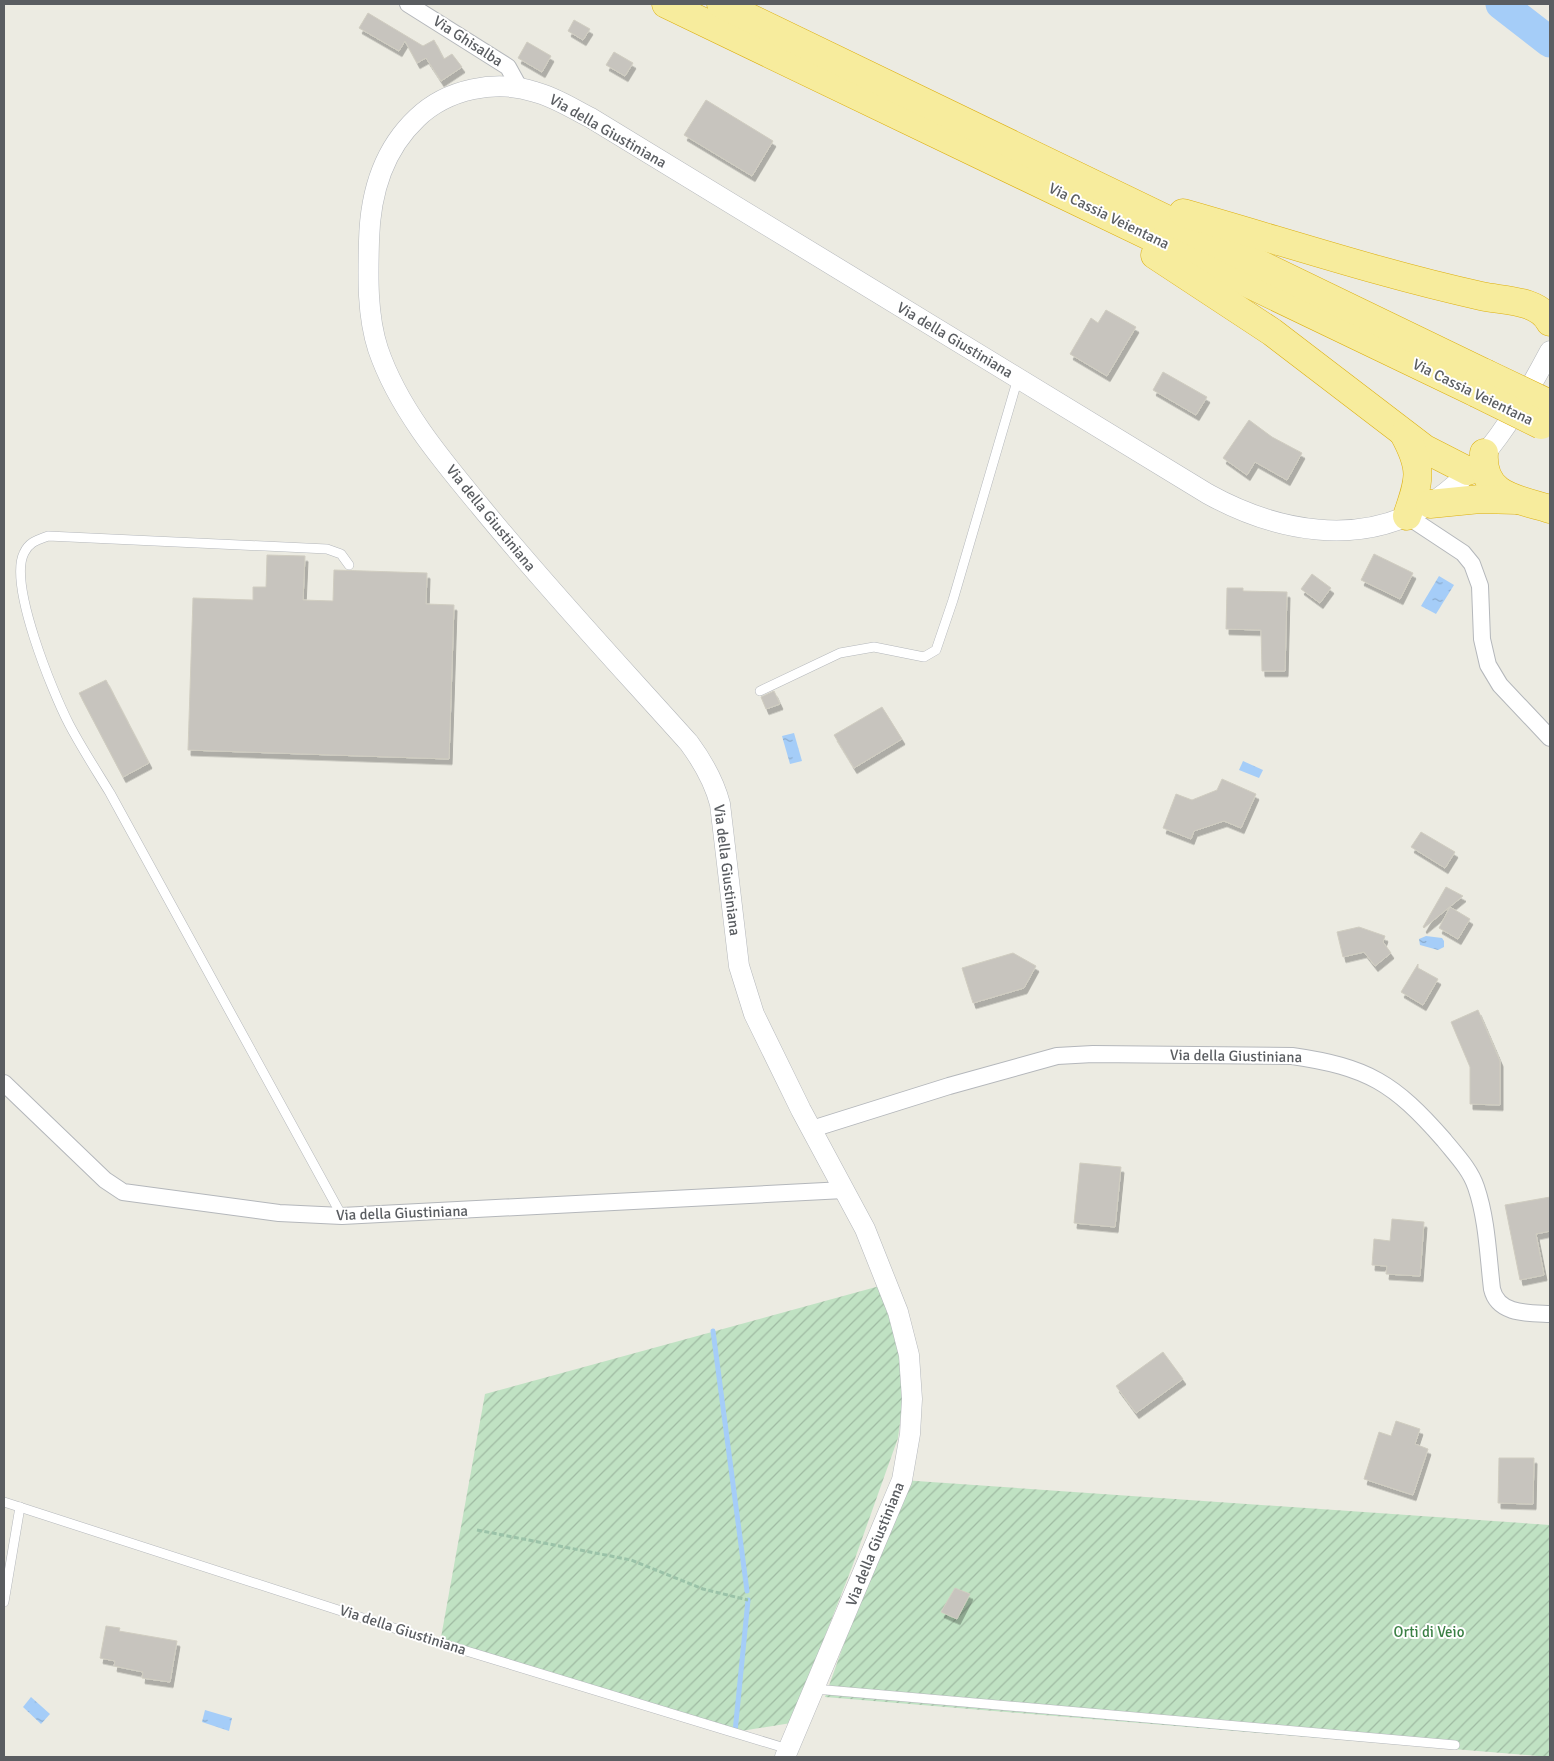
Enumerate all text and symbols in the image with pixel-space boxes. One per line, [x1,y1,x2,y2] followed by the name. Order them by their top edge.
[430,12,506,70] street label: Via Ghisalba
[546,90,670,172] street label: Via della Giustiniana
[1046,179,1172,253] street label: Via Cassia Veientana
[894,298,1016,382] street label: Via della Giustiniana
[1410,355,1536,429] street label: Via Cassia Veientana
[442,461,540,575] street label: Via della Giustiniana
[710,803,744,937] street label: Via della Giustiniana
[1170,1046,1302,1066] street label: Via della Giustiniana
[336,1202,468,1224] street label: Via della Giustiniana
[842,1479,908,1609] street label: Via della Giustiniana
[337,1601,469,1659] street label: Via della Giustiniana
[1394,1623,1465,1641] park label: Orti di Veio

